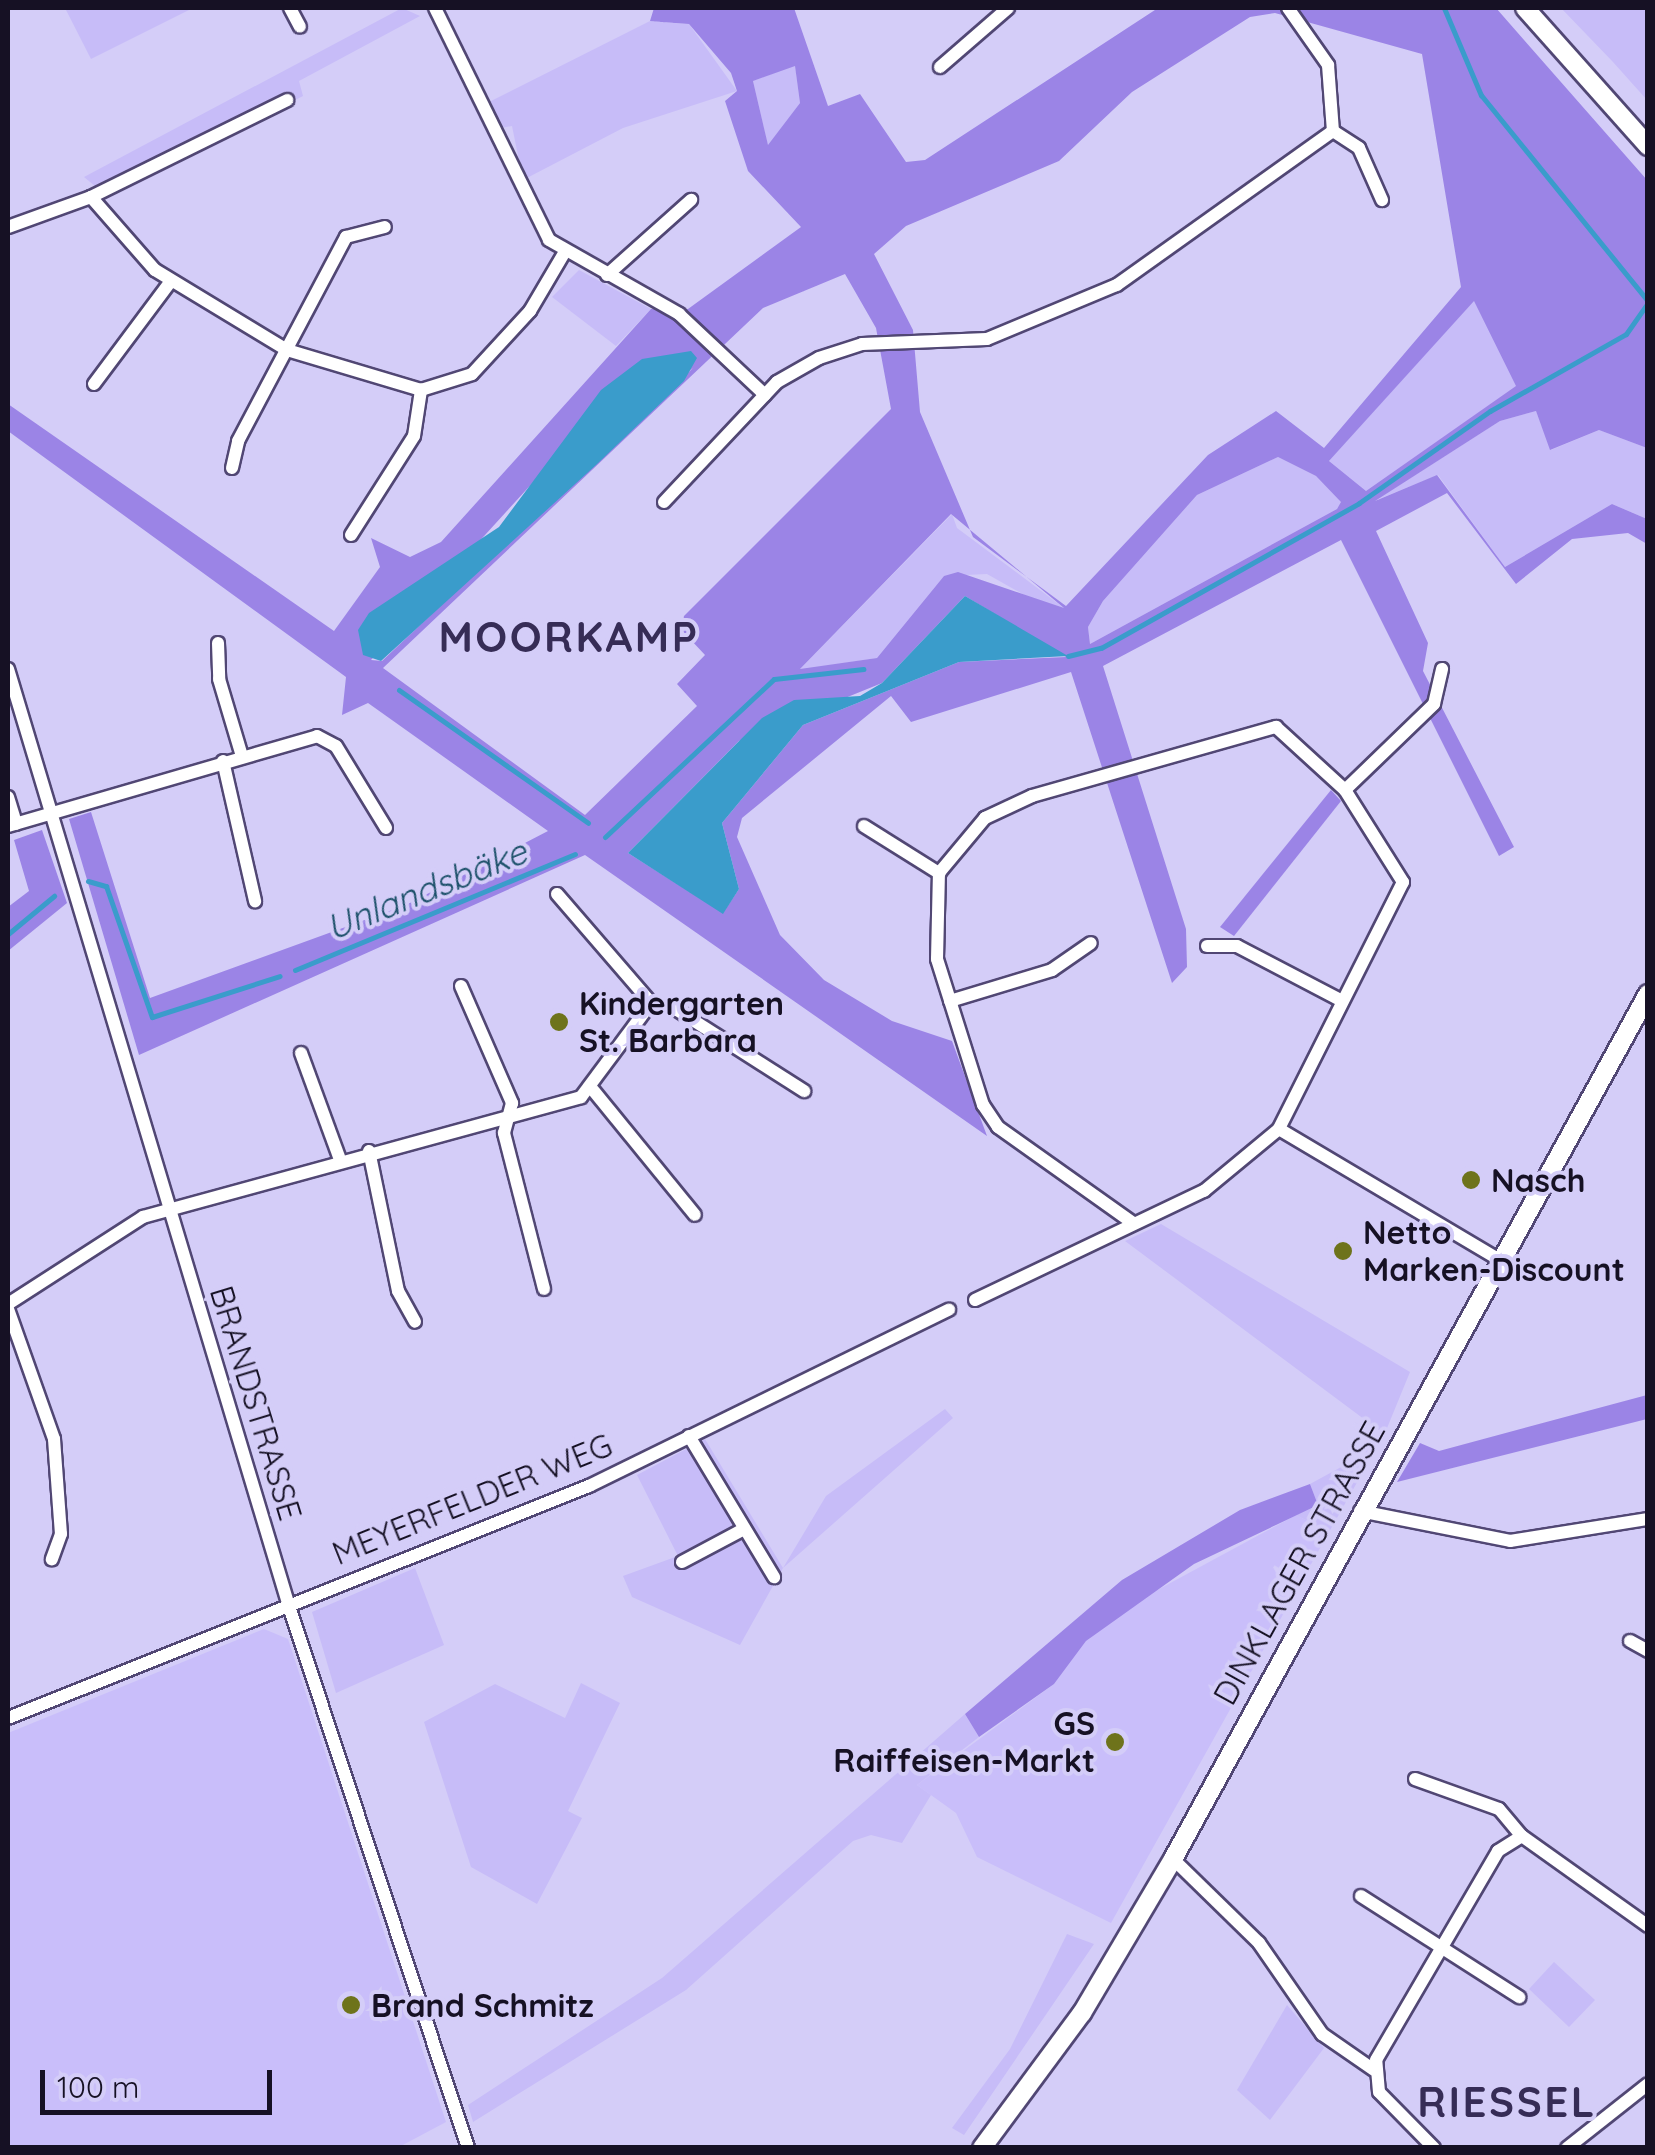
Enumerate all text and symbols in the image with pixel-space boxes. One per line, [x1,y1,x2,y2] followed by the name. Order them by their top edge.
[438,612,700,662] district label: MOORKAMP
[320,830,532,948] water label: Unlandsbäke
[579,985,784,1060] place label: Kindergarten St. Barbara
[548,1011,570,1033] marker: Kindergarten St. Barbara
[1491,1161,1585,1199] place label: Nasch
[1460,1169,1482,1191] marker: Nasch
[1363,1214,1625,1289] place label: Netto Marken-Discount
[1332,1240,1354,1262] marker: Netto Marken-Discount
[202,1281,310,1525] street label: BRANDSTRASSE
[1205,1415,1393,1711] street label: DINKLAGER STRASSE
[327,1425,617,1573] street label: MEYERFELDER WEG
[833,1705,1095,1780] place label: GS Raiffeisen-Markt
[1104,1731,1126,1753] marker: GS Raiffeisen-Markt
[371,1986,594,2024] place label: Brand Schmitz
[340,1994,362,2016] marker: Brand Schmitz
[45,2050,278,2112] scale bar
[57,2068,139,2106] text: 100 m
[1417,2077,1597,2127] district label: RIESSEL

